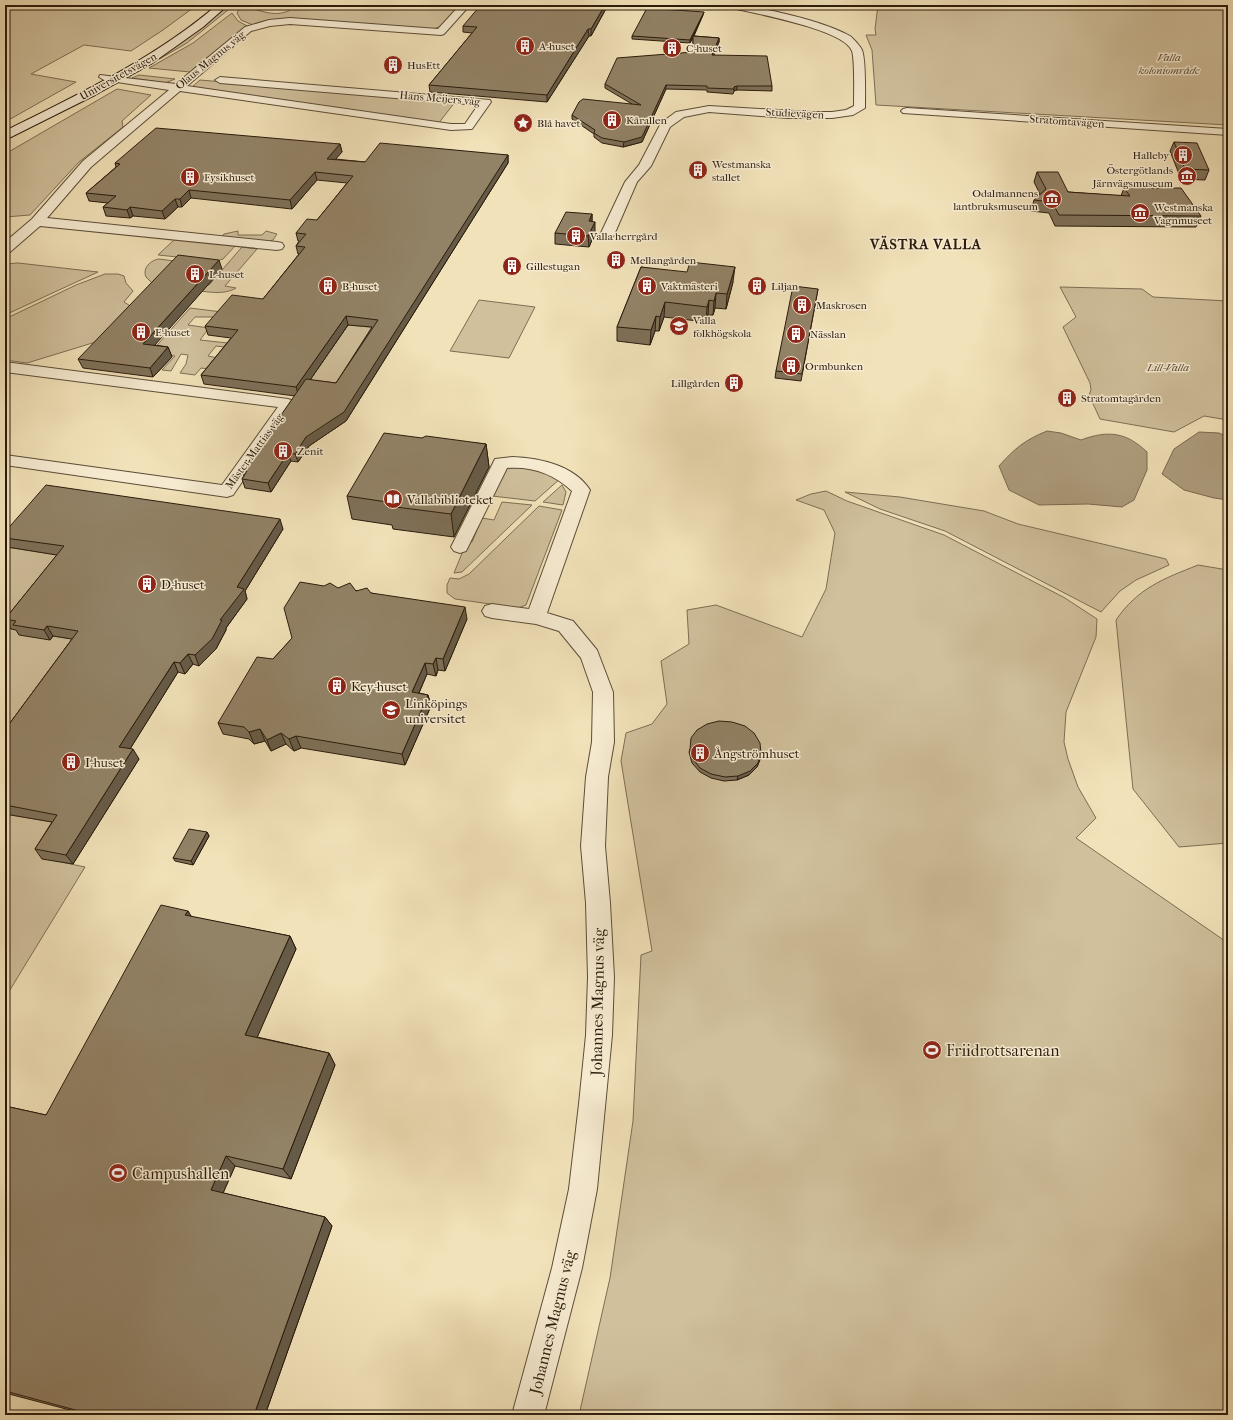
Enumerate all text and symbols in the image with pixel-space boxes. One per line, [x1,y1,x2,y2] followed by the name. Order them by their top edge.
[173,28,248,92] street label: Olaus Magnus väg
[514,35,536,57] building icon: A-huset
[661,37,683,59] building icon: C-huset
[538,40,575,53] place label: A-huset
[686,42,722,55] place label: C-huset
[77,50,160,103] street label: Universitetsvägen
[1138,51,1200,77] park label: Valla koloniområde
[382,54,404,76] building icon: HusEtt
[407,59,440,72] place label: HusEtt
[399,88,481,109] street label: Hans Meijers väg
[765,105,825,122] street label: Studievägen
[601,109,623,131] building icon: Kårallen
[512,112,534,134] place icon: Blå havet
[1029,112,1105,131] street label: Stratomtavägen
[626,114,667,127] place label: Kårallen
[537,117,580,130] place label: Blå havet
[1172,144,1194,166] building icon: Halleby
[1132,149,1170,162] place label: Halleby
[711,158,772,184] place label: Westmanska stallet
[687,159,709,181] building icon: Westmanska stallet
[1092,164,1174,190] place label: Östergötlands Järnvägsmuseum
[1176,165,1198,187] museum icon: Östergötlands Järnvägsmuseum
[179,166,201,188] building icon: Fysikhuset
[204,171,254,184] place label: Fysikhuset
[952,187,1039,213] place label: Odalmannens lantbruksmuseum
[1041,188,1063,210] museum icon: Odalmannens lantbruksmuseum
[1153,201,1214,227] place label: Westmanska Vagnmuseet
[1129,202,1151,224] museum icon: Westmanska Vagnmuseet
[565,225,587,247] building icon: Valla herrgård
[589,230,658,243] place label: Valla herrgård
[869,235,982,253] district label: VÄSTRA VALLA
[605,249,627,271] building icon: Mellangården
[630,254,697,267] place label: Mellangården
[501,255,523,277] building icon: Gillestugan
[526,260,581,273] place label: Gillestugan
[184,263,206,285] building icon: L-huset
[209,268,244,281] place label: L-huset
[317,275,339,297] building icon: B-huset
[636,275,658,297] building icon: Vaktmästeri
[746,275,768,297] building icon: Liljan
[342,280,378,293] place label: B-huset
[660,280,718,293] place label: Vaktmästeri
[771,280,799,293] place label: Liljan
[791,294,813,316] building icon: Maskrosen
[816,299,868,312] place label: Maskrosen
[692,314,752,340] place label: Valla folkhögskola
[668,315,690,337] school or university icon: Valla folkhögskola
[130,321,152,343] building icon: E-huset
[785,323,807,345] building icon: Nässlan
[155,326,190,339] place label: E-huset
[810,328,847,341] place label: Nässlan
[780,355,802,377] building icon: Ormbunken
[805,360,864,373] place label: Ormbunken
[1146,361,1189,374] park label: Lill-Valla
[723,372,745,394] building icon: Lillgården
[671,377,721,390] place label: Lillgården
[1056,387,1078,409] building icon: Stratomtagården
[1081,392,1162,405] place label: Stratomtagården
[223,411,286,491] street label: Mäster Mattias väg
[272,440,294,462] building icon: Zenit
[297,445,323,458] place label: Zenit
[382,488,404,510] library icon: Vallabiblioteket
[406,492,494,507] place label: Vallabiblioteket
[136,573,158,595] building icon: D-huset
[161,577,205,592] place label: D-huset
[326,675,348,697] building icon: Key-huset
[351,679,407,694] place label: Key-huset
[404,696,468,726] place label: Linköpings universitet
[380,699,402,721] school or university icon: Linköpings universitet
[689,742,711,764] building icon: Ångströmhuset
[713,746,800,761] place label: Ångströmhuset
[60,751,82,773] building icon: I-huset
[85,755,124,770] place label: I-huset
[587,928,608,1078] street label: Johannes Magnus väg
[921,1039,943,1061] sports icon: Friidrottsarenan
[946,1041,1060,1060] place label: Friidrottsarenan
[107,1162,129,1184] sports icon: Campushallen
[132,1164,230,1183] place label: Campushallen
[525,1248,580,1398] street label: Johannes Magnus väg

